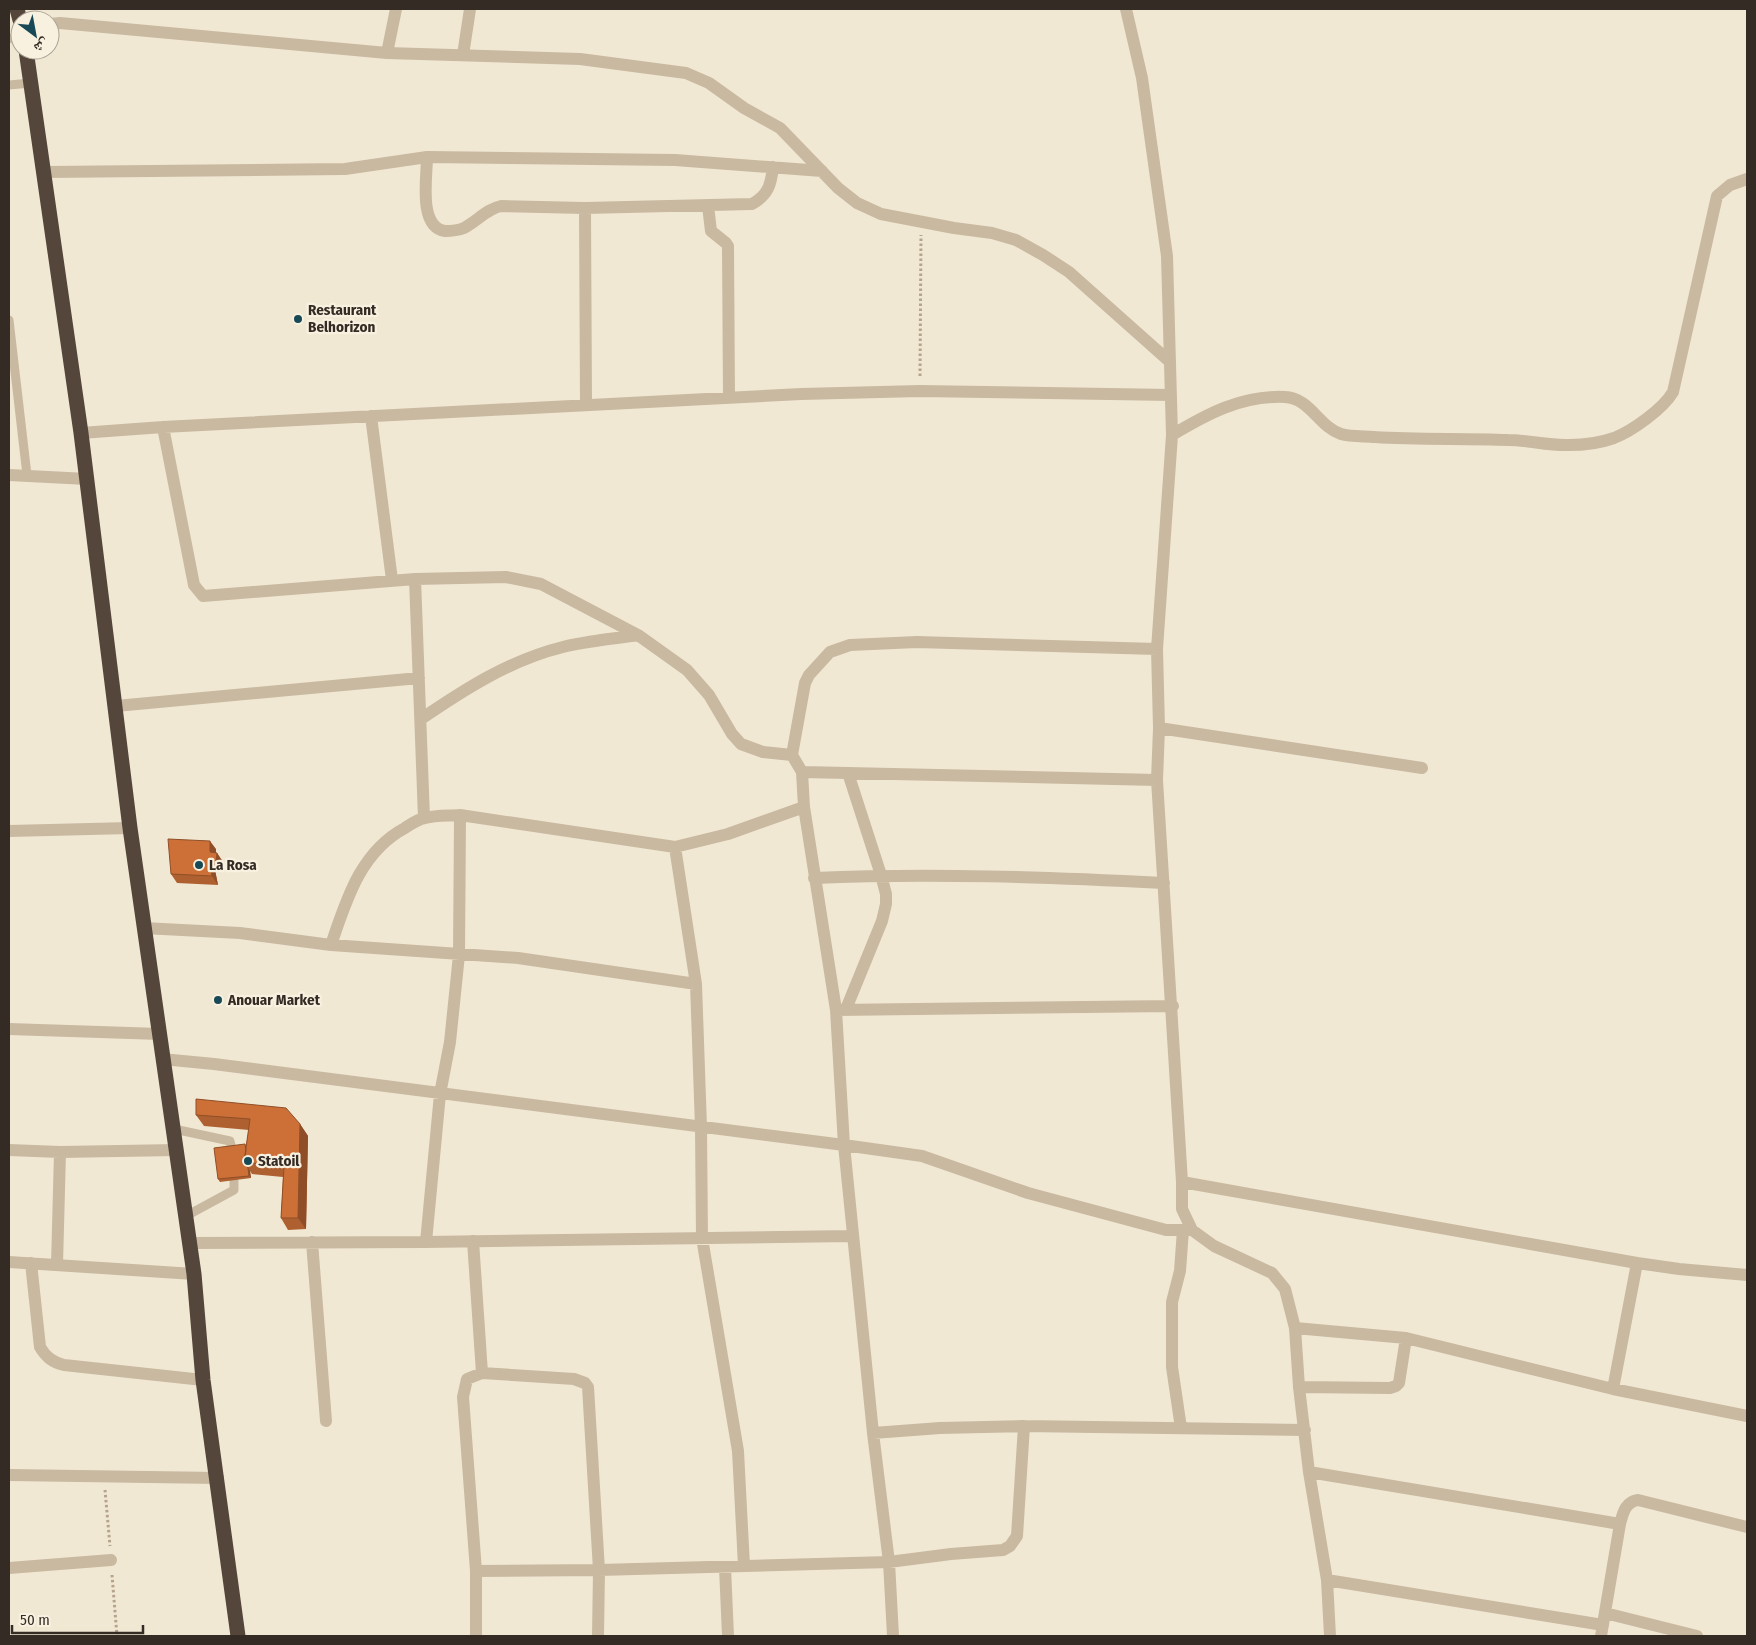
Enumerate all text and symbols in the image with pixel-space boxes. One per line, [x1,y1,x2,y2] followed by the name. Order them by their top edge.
[10,10,60,60] north arrow
[31,34,52,57] text: ش
[308,301,377,336] place label: Restaurant Belhorizon
[292,313,304,325] marker: Restaurant Belhorizon
[209,856,257,874] place label: La Rosa
[193,859,205,871] marker: La Rosa
[227,991,321,1009] place label: Anouar Market
[212,994,224,1006] marker: Anouar Market
[258,1152,300,1170] place label: Statoil
[242,1155,254,1167] marker: Statoil
[12,1602,144,1634] scale bar
[20,1611,50,1629] text: 50 m

